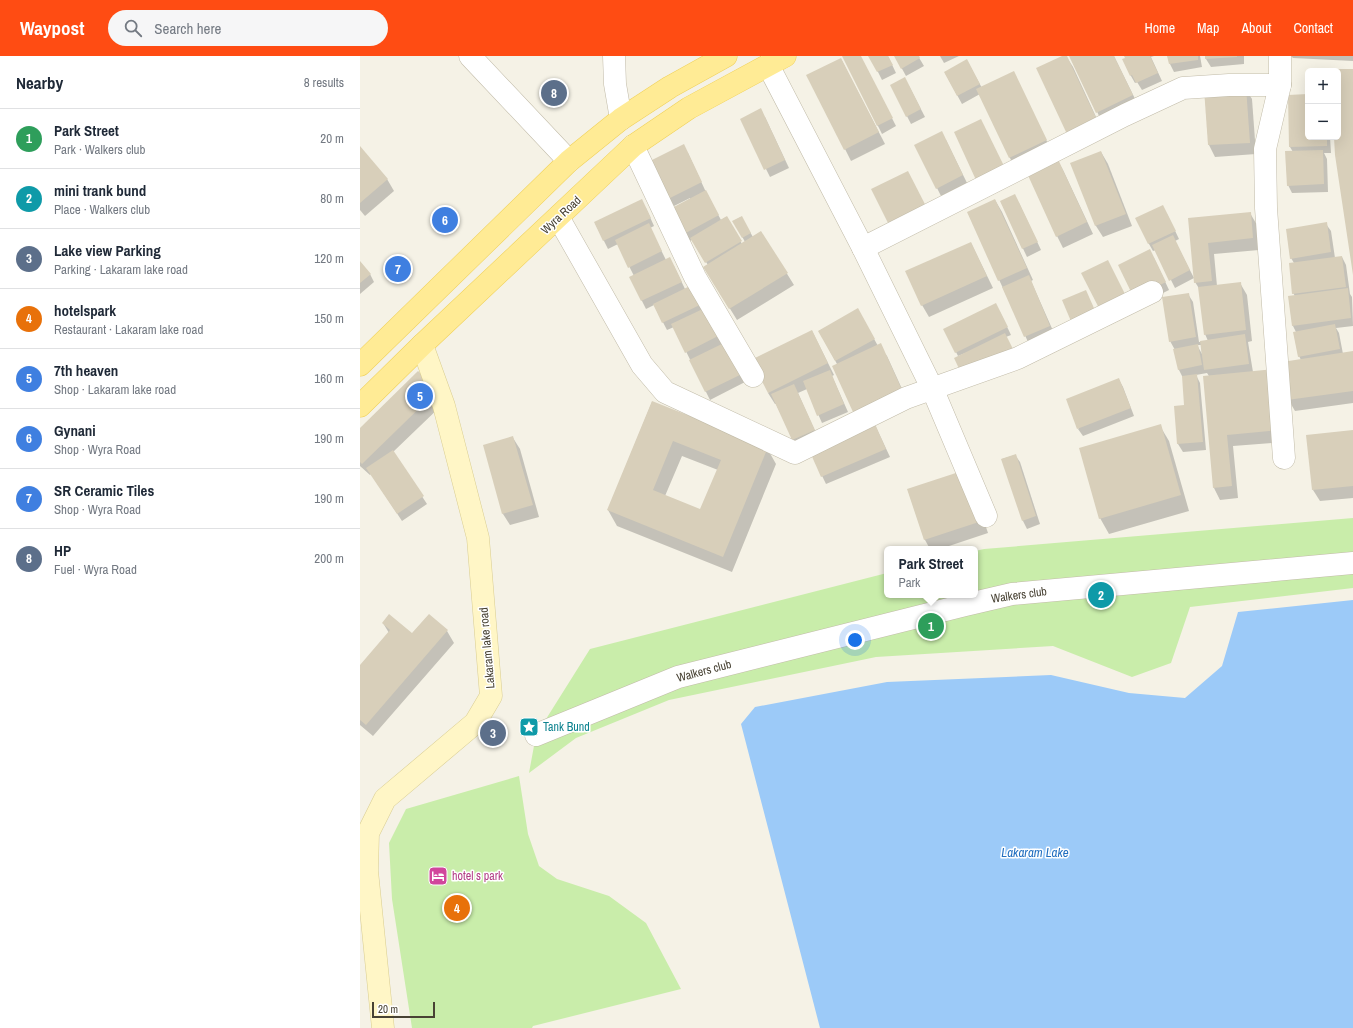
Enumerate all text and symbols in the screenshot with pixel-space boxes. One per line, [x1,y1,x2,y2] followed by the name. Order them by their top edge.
[108,10,388,46] search box
[20,15,84,41] text: Waypost
[122,17,144,39] icon: search
[154,18,221,39] text: Search here
[1144,19,1175,37] text: Home
[1197,19,1219,37] text: Map
[1241,19,1271,37] text: About
[1293,19,1333,37] text: Contact
[1305,68,1341,140] map controls
[1305,68,1341,104] button: +
[16,71,63,94] text: Nearby
[304,74,344,91] text: 8 results
[541,78,567,108] pin: 8
[1305,104,1341,140] button: −
[54,120,119,141] text: Park Street
[26,130,32,147] text: 1
[320,130,344,147] text: 20 m
[54,141,145,158] text: Park · Walkers club
[54,180,146,201] text: mini trank bund
[26,190,32,207] text: 2
[320,190,344,207] text: 80 m
[538,192,584,238] street label: Wyra Road
[54,201,150,218] text: Place · Walkers club
[432,205,458,235] pin: 6
[54,240,161,261] text: Lake view Parking
[26,250,32,267] text: 3
[314,250,344,267] text: 120 m
[385,254,411,284] pin: 7
[54,261,188,278] text: Parking · Lakaram lake road
[54,300,116,321] text: hotelspark
[26,310,32,327] text: 4
[314,310,344,327] text: 150 m
[54,321,203,338] text: Restaurant · Lakaram lake road
[54,360,118,381] text: 7th heaven
[26,370,32,387] text: 5
[314,370,344,387] text: 160 m
[54,381,176,398] text: Shop · Lakaram lake road
[407,381,433,411] pin: 5
[54,420,96,441] text: Gynani
[26,430,32,447] text: 6
[314,430,344,447] text: 190 m
[54,441,141,458] text: Shop · Wyra Road
[54,480,154,501] text: SR Ceramic Tiles
[26,490,32,507] text: 7
[314,490,344,507] text: 190 m
[54,501,141,518] text: Shop · Wyra Road
[54,540,71,561] text: HP
[884,546,978,598] popup
[26,550,32,567] text: 8
[314,550,344,567] text: 200 m
[899,553,963,574] text: Park Street
[54,561,137,578] text: Fuel · Wyra Road
[899,574,920,591] text: Park
[1088,580,1114,610] pin: 2
[990,583,1048,607] street label: Walkers club
[475,607,499,689] street label: Lakaram lake road
[918,611,944,641] pin: 1
[845,630,865,650] your location
[675,656,733,686] street label: Walkers club
[518,716,540,738] place icon: Tank Bund
[480,718,506,748] pin: 3
[543,719,590,735] place label: Tank Bund
[1001,844,1069,861] water label: Lakaram Lake
[427,865,449,887] hotel icon: hotel s park
[452,868,503,884] place label: hotel s park
[444,893,470,923] pin: 4
[372,1000,435,1019] scale bar
[378,1002,398,1016] text: 20 m

